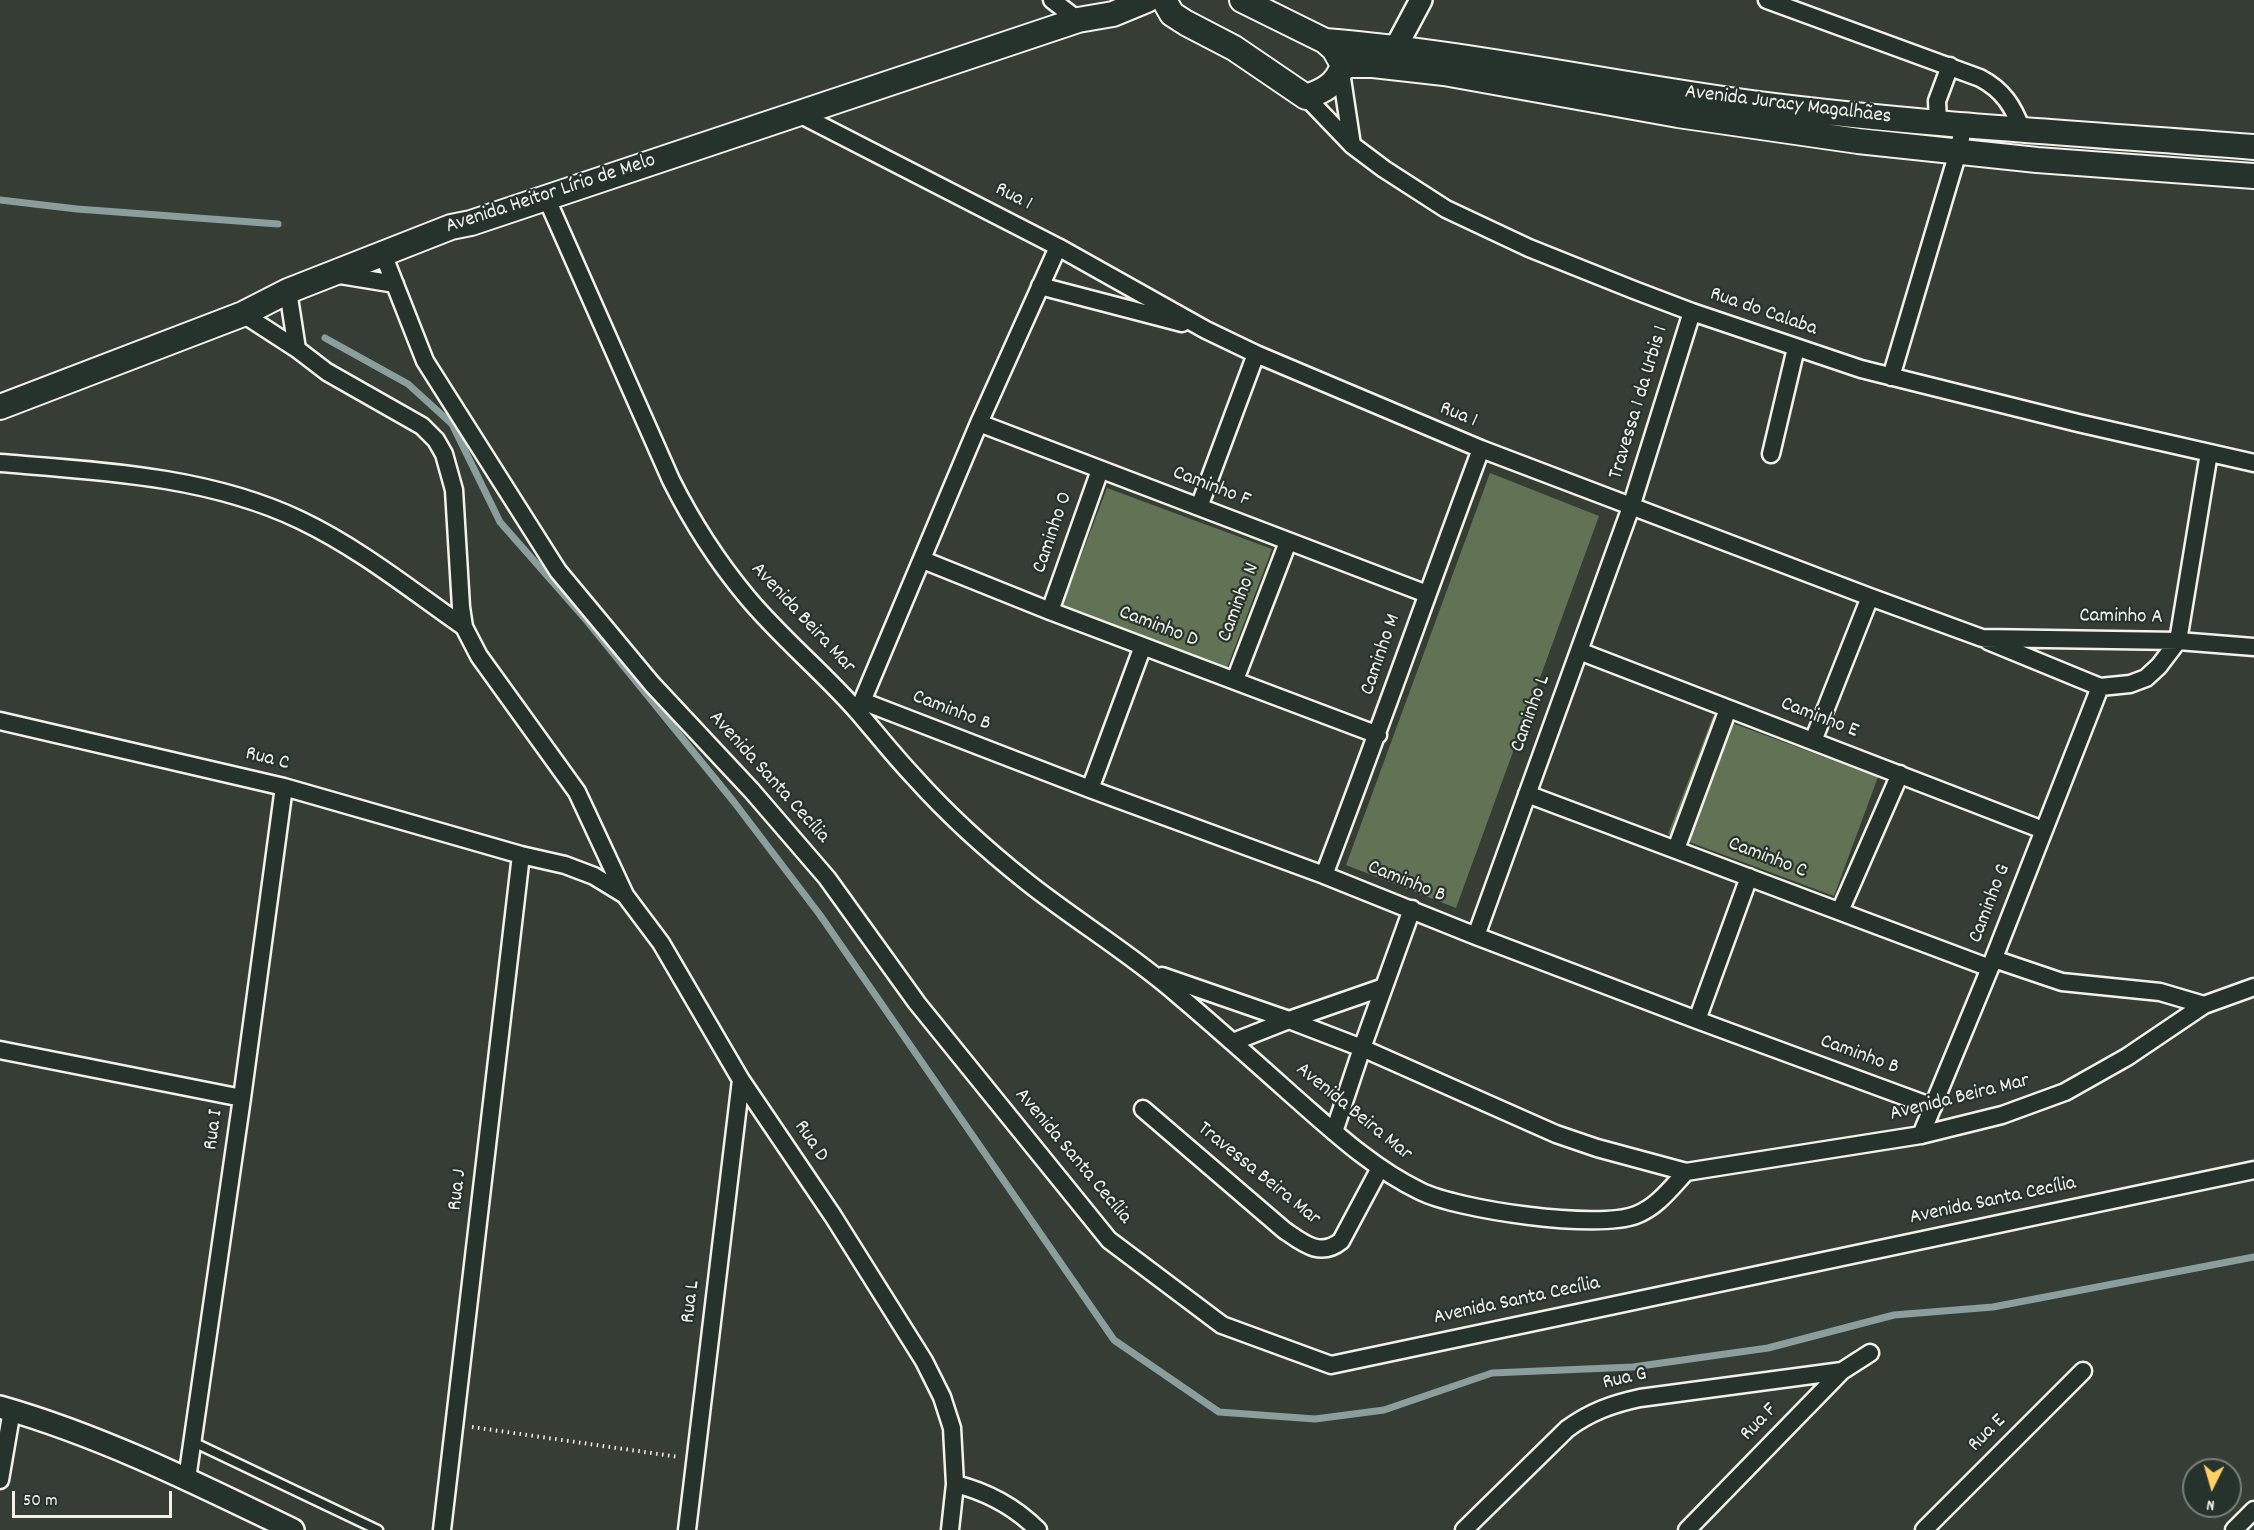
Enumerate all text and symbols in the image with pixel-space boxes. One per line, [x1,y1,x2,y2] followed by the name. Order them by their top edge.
[1683,81,1893,131] street label: Avenida Juracy Magalhães
[443,149,659,241] street label: Avenida Heitor Lírio de Melo
[990,178,1036,218] street label: Rua 1
[1706,283,1820,343] street label: Rua do Calaba
[1605,323,1675,483] street label: Travessa 1 da Urbis 1
[1435,397,1481,435] street label: Rua 1
[1169,462,1253,514] street label: Caminho F
[1028,489,1080,577] street label: Caminho O
[744,558,860,680] street label: Avenida Beira Mar
[1213,560,1267,646] street label: Caminho N
[1115,601,1201,655] street label: Caminho D
[2079,605,2163,631] street label: Caminho A
[1356,611,1408,699] street label: Caminho M
[1506,672,1558,756] street label: Caminho L
[908,686,994,738] street label: Caminho B
[1776,693,1862,745] street label: Caminho E
[702,707,834,849] street label: Avenida Santa Cecília
[242,742,292,778] street label: Rua C
[1724,832,1810,886] street label: Caminho C
[1363,856,1449,910] street label: Caminho B
[1964,861,2018,947] street label: Caminho G
[1816,1030,1902,1082] street label: Caminho B
[1290,1058,1416,1168] street label: Avenida Beira Mar
[1888,1069,2032,1129] street label: Avenida Beira Mar
[1008,1084,1136,1230] street label: Avenida Santa Cecília
[200,1108,230,1152] street label: Rua I
[787,1116,833,1168] street label: Rua D
[1191,1117,1325,1233] street label: Travessa Beira Mar
[444,1168,474,1212] street label: Rua J
[1908,1172,2078,1232] street label: Avenida Santa Cecília
[1432,1272,1602,1332] street label: Avenida Santa Cecília
[677,1279,707,1325] street label: Rua L
[1600,1363,1650,1397] street label: Rua G
[1736,1399,1784,1447] street label: Rua F
[1964,1410,2012,1458] street label: Rua E
[2182,1458,2242,1518] north arrow
[15,1479,176,1517] scale bar
[23,1489,58,1514] text: 50 m
[2206,1493,2216,1516] text: N

